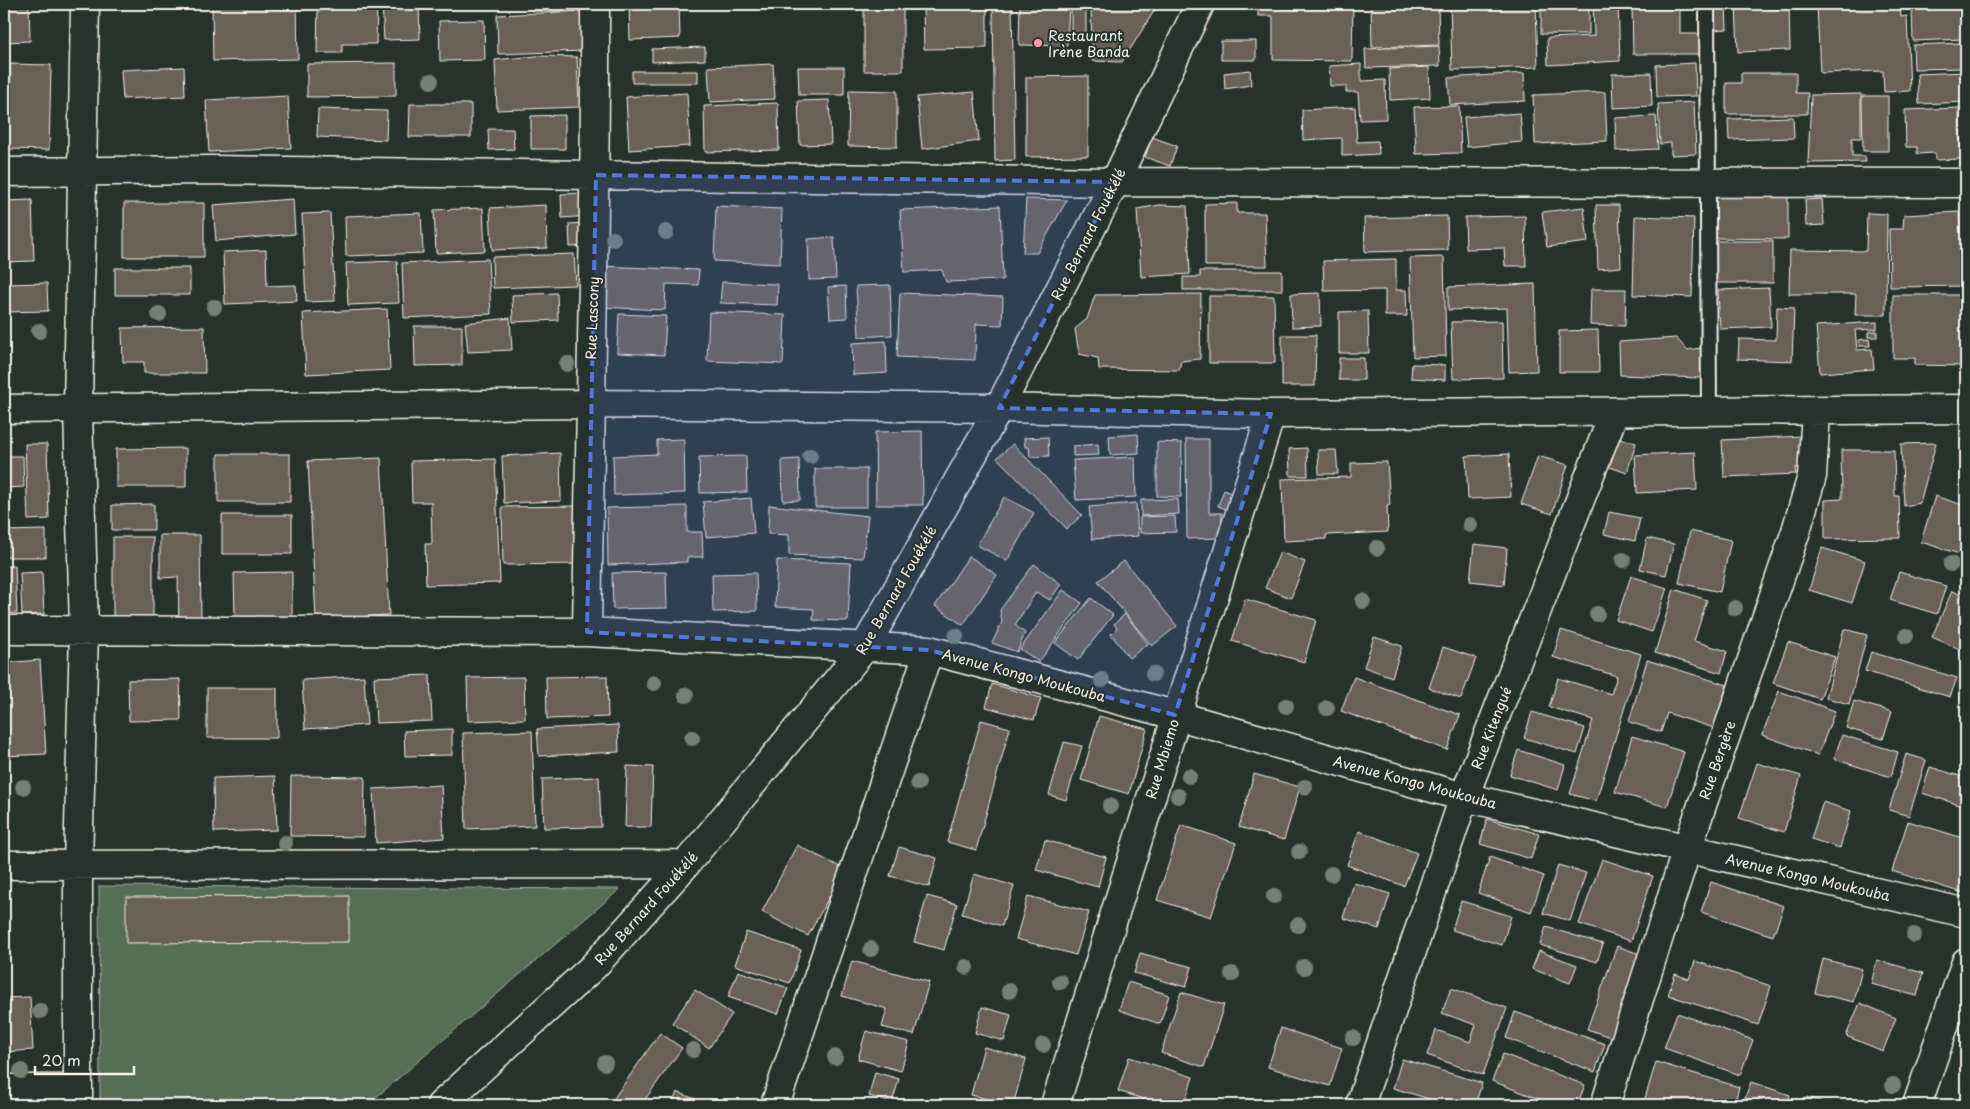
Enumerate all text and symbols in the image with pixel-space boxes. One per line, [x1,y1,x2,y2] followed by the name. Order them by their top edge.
[1048,25,1130,62] place label: Restaurant Irène Banda
[1032,37,1044,49] marker: Restaurant Irène Banda
[1045,164,1131,304] street label: Rue Bernard Fouékélé
[580,276,604,360] street label: Rue Lascony
[850,521,942,659] street label: Rue Bernard Fouékélé
[940,643,1108,707] street label: Avenue Kongo Moukouba
[1466,684,1516,772] street label: Rue Kitengué
[1140,716,1184,802] street label: Rue Mbiemo
[1694,717,1740,802] street label: Rue Bergère
[1331,750,1499,814] street label: Avenue Kongo Moukouba
[589,847,703,969] street label: Rue Bernard Fouékélé
[1724,848,1893,906] street label: Avenue Kongo Moukouba
[35,1044,134,1076] scale bar
[42,1048,81,1071] text: 20 m

